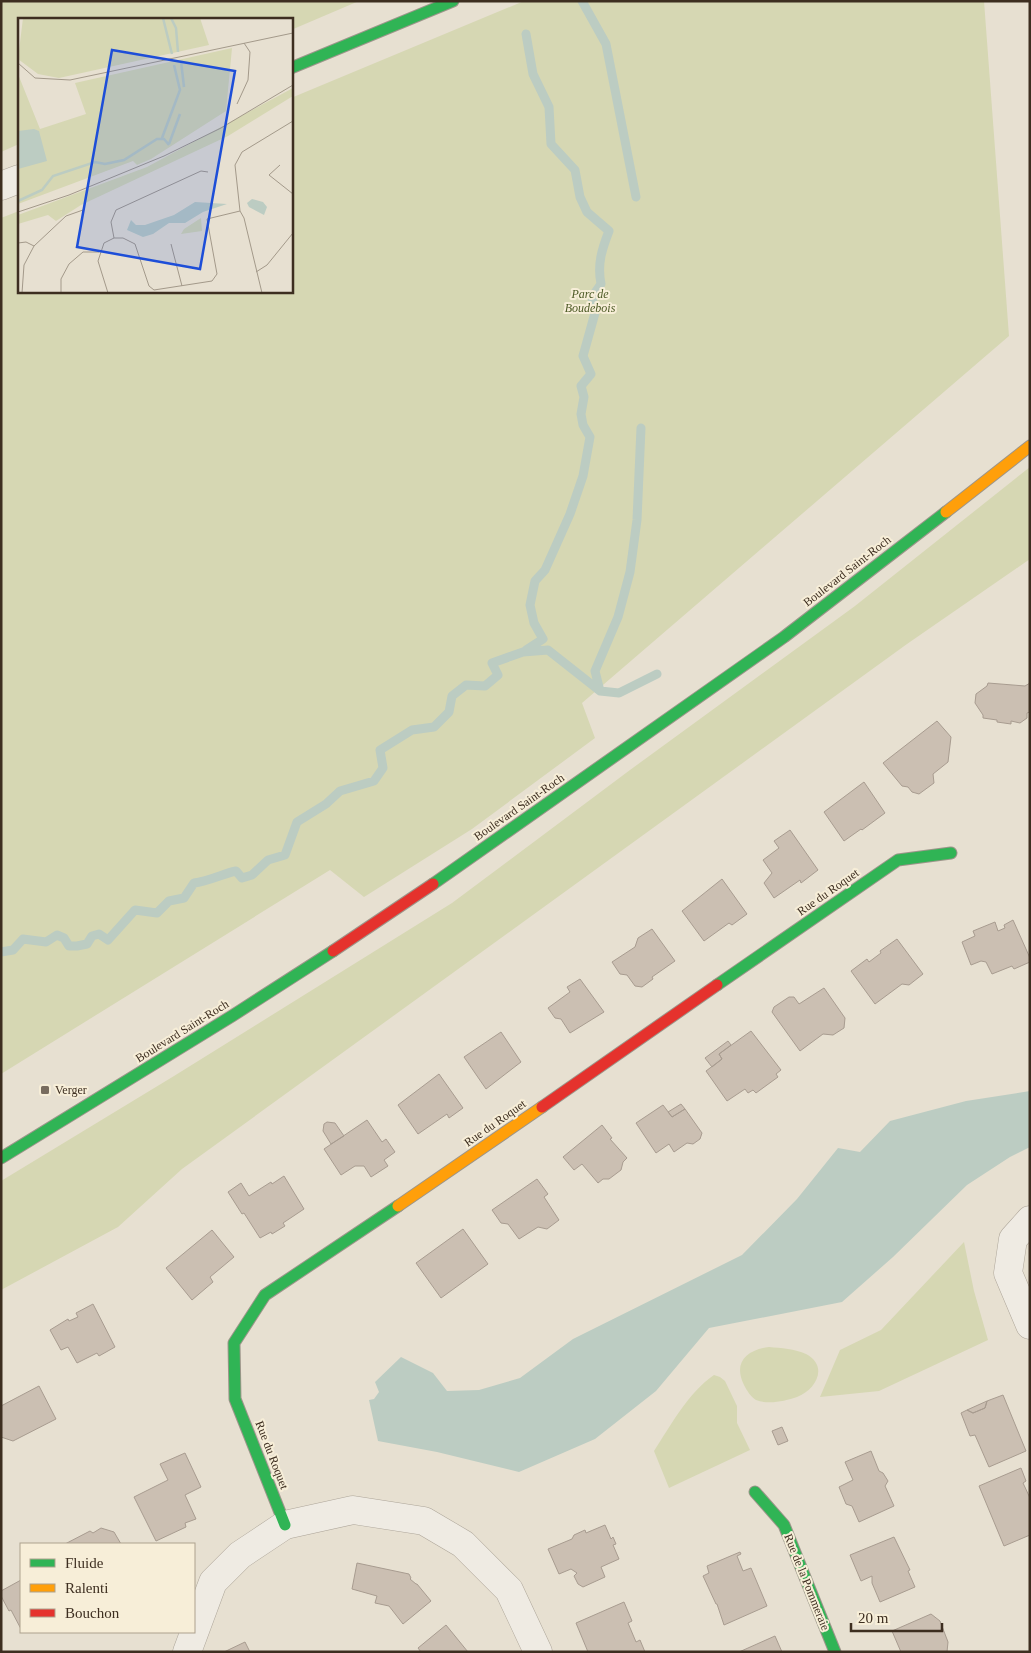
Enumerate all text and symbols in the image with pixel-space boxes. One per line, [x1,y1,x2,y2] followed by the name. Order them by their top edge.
[18,18,292,292] inset map
[565,287,616,315] park label: Parc de Boudebois
[801,533,893,609] street label: Boulevard Saint-Roch
[471,771,567,843] street label: Boulevard Saint-Roch
[794,865,862,918] street label: Rue du Roquet
[133,997,231,1065] street label: Boulevard Saint-Roch
[55,1083,87,1097] place label: Verger
[39,1084,51,1096] marker: Verger
[461,1096,529,1149] street label: Rue du Roquet
[253,1419,292,1492] street label: Rue du Roquet
[781,1532,833,1632] street label: Rue de la Pommeraie
[20,1543,195,1633] legend
[65,1555,104,1571] text: Fluide
[65,1580,108,1596] text: Ralenti
[851,1600,942,1632] scale bar
[65,1605,120,1621] text: Bouchon
[858,1610,889,1626] text: 20 m

